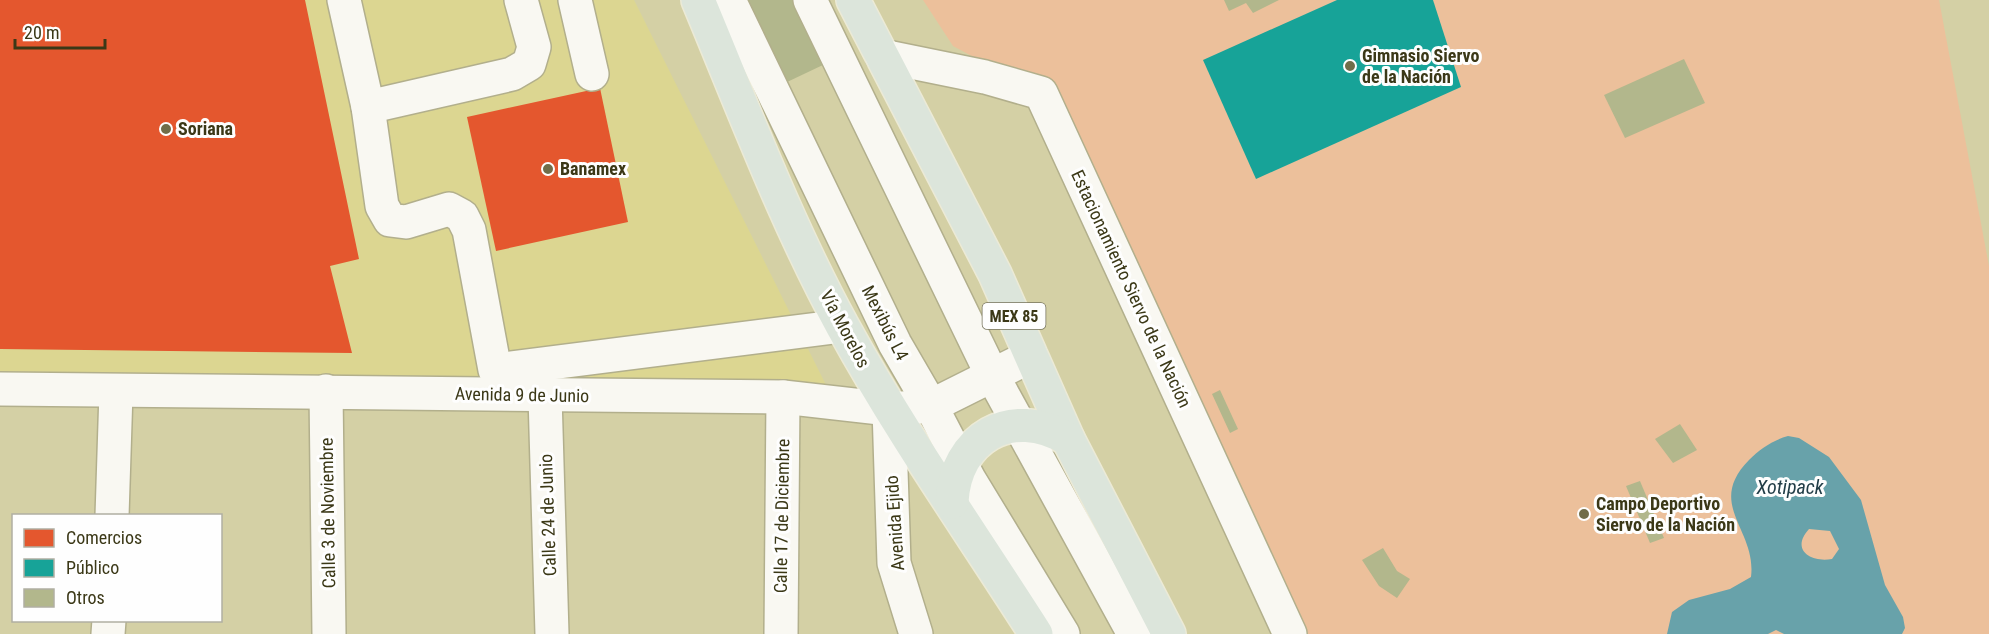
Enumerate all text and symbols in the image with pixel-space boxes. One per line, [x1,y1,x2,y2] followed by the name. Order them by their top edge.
[15,12,105,50] scale bar
[24,22,59,43] text: 20 m
[1362,45,1480,87] place label: Gimnasio Siervo de la Nación
[1343,59,1357,73] marker: Gimnasio Siervo de la Nación
[178,118,233,139] place label: Soriana
[159,122,173,136] marker: Soriana
[560,158,626,179] place label: Banamex
[541,162,555,176] marker: Banamex
[1067,167,1196,411] street label: Estacionamiento Siervo de la Nación
[858,282,913,364] street label: Mexibús L4
[816,286,875,371] street label: Vía Morelos
[982,303,1046,329] road number: MEX 85
[455,383,589,406] street label: Avenida 9 de Junio
[316,437,339,589] street label: Calle 3 de Noviembre
[770,439,793,593] street label: Calle 17 de Diciembre
[535,454,560,577] street label: Calle 24 de Junio
[881,475,908,571] street label: Avenida Ejido
[1756,475,1825,499] water label: Xotipack
[1596,493,1735,535] place label: Campo Deportivo Siervo de la Nación
[1577,507,1591,521] marker: Campo Deportivo Siervo de la Nación
[12,514,222,622] legend
[66,527,142,548] text: Comercios
[66,557,119,578] text: Público
[66,587,105,608] text: Otros

